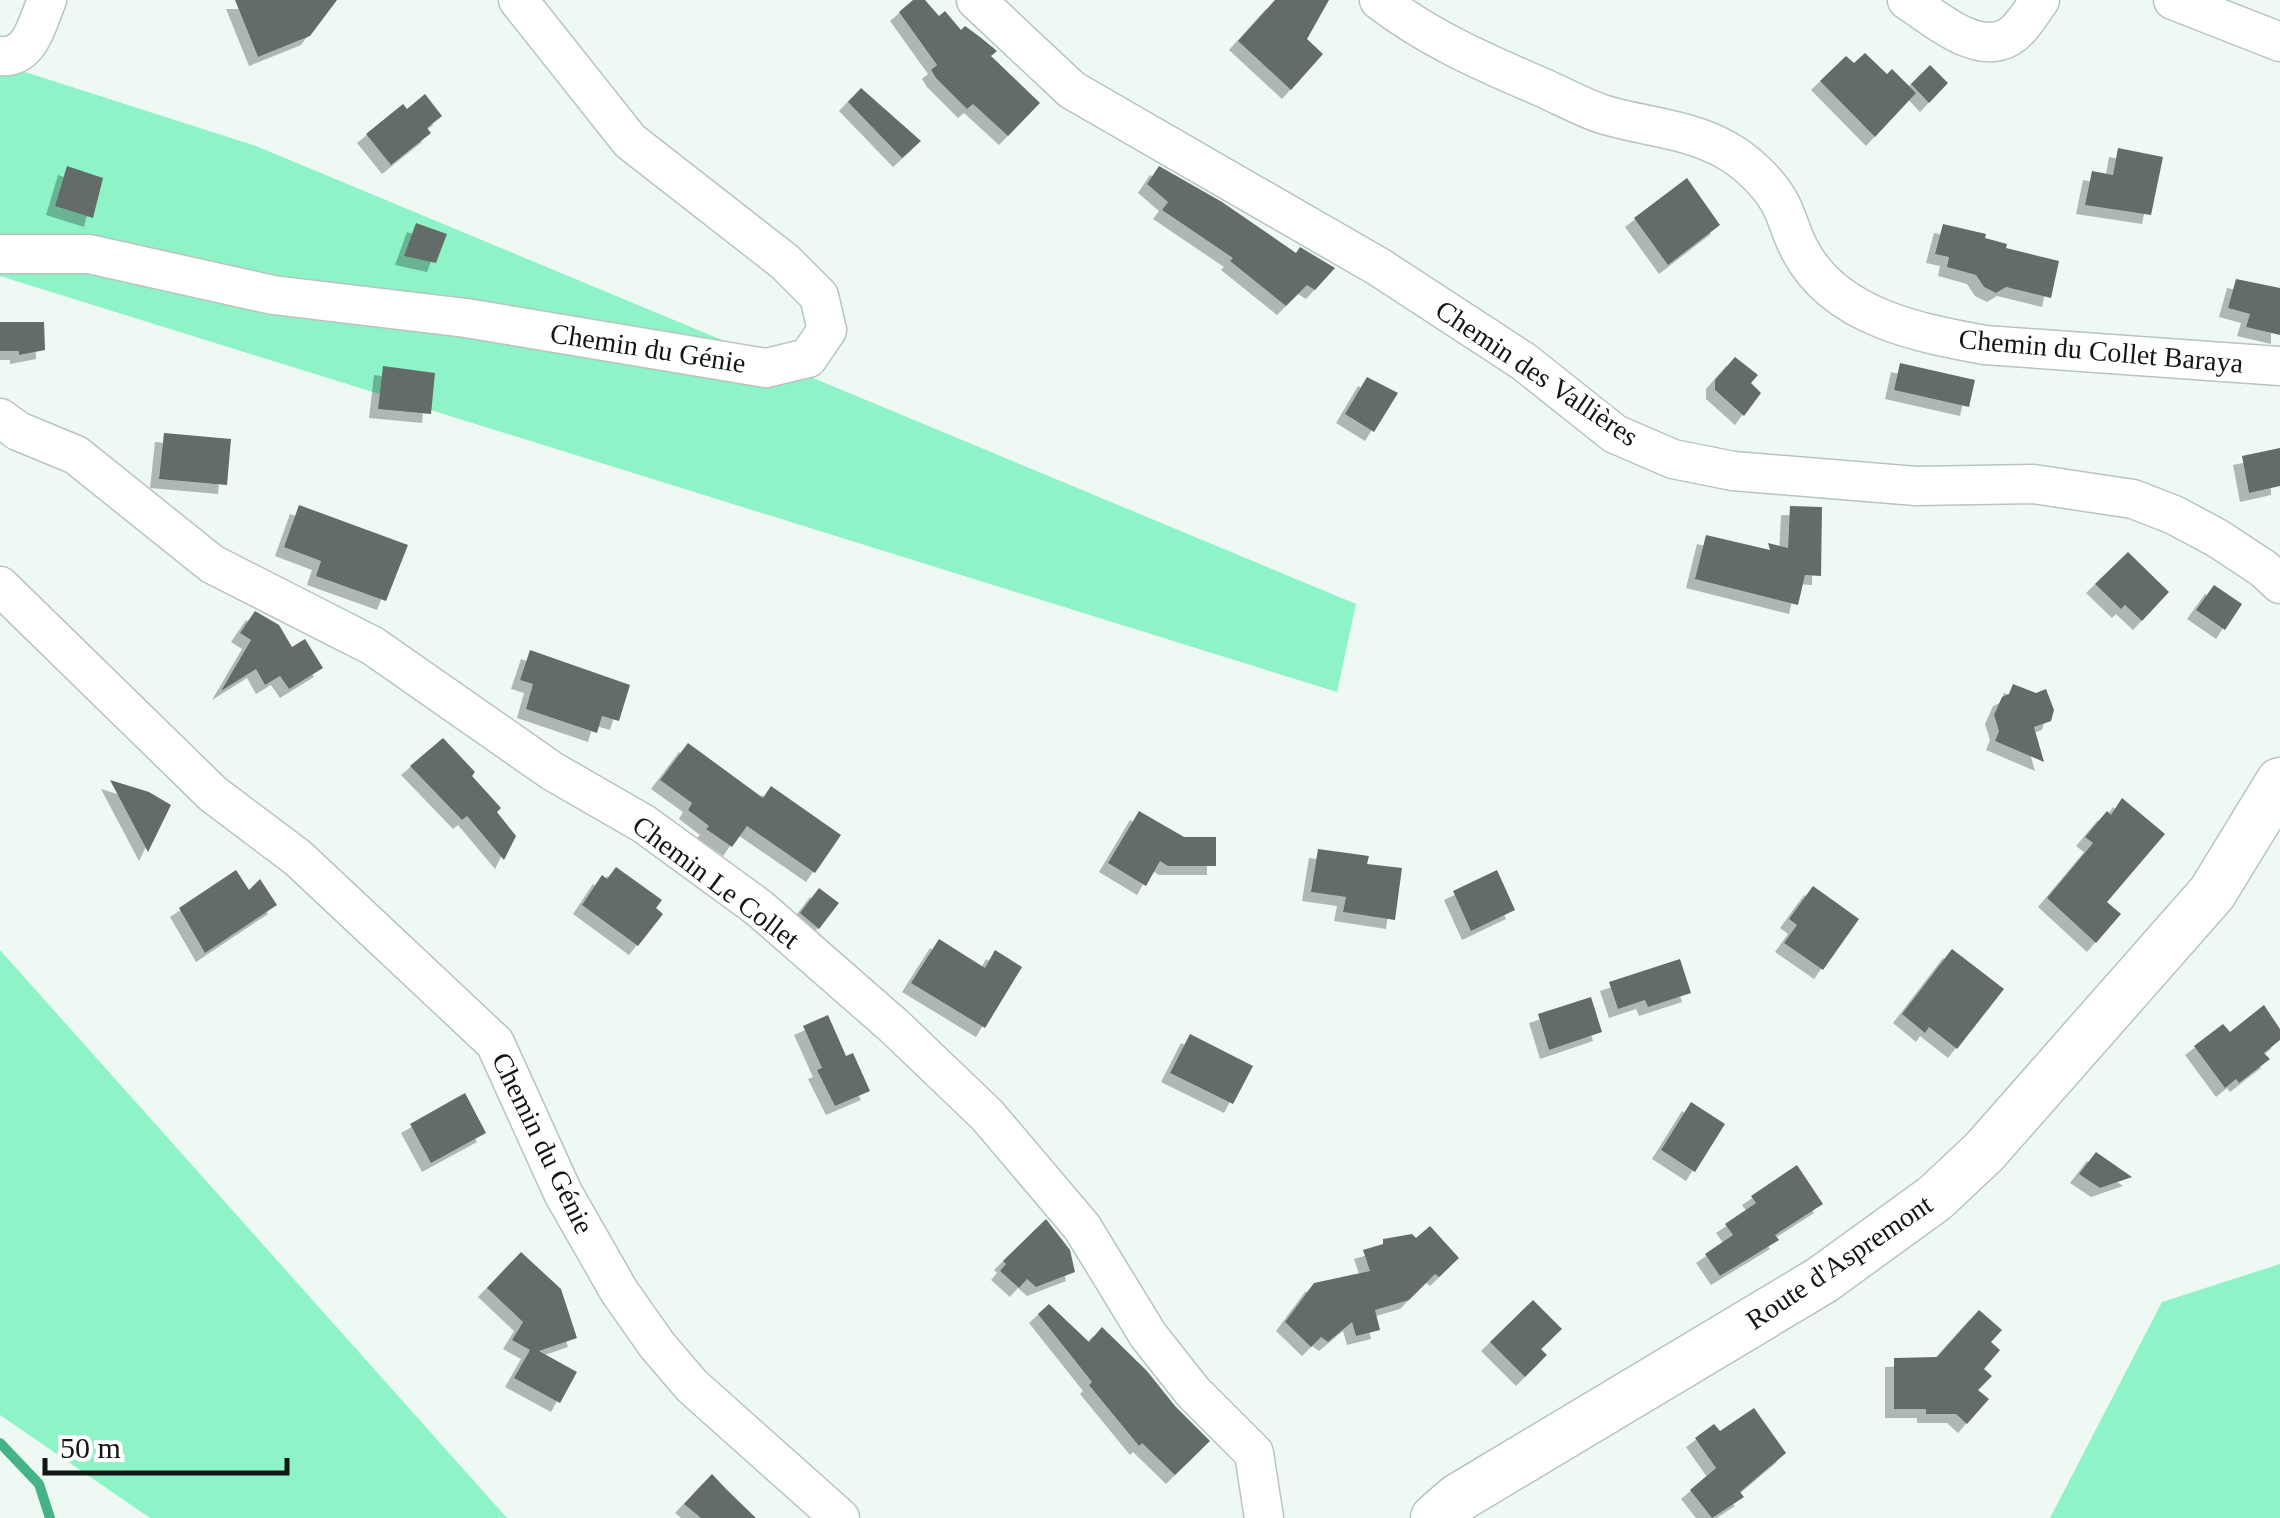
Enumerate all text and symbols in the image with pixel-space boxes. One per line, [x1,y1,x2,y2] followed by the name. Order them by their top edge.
[1430,294,1644,452] street label: Chemin des Vallières
[548,317,748,379] street label: Chemin du Génie
[1957,323,2245,379] street label: Chemin du Collet Baraya
[627,809,806,955] street label: Chemin Le Collet
[486,1047,600,1239] street label: Chemin du Génie
[1740,1188,1938,1336] street label: Route d'Aspremont
[45,1413,288,1475] scale bar
[60,1431,121,1464] text: 50 m

